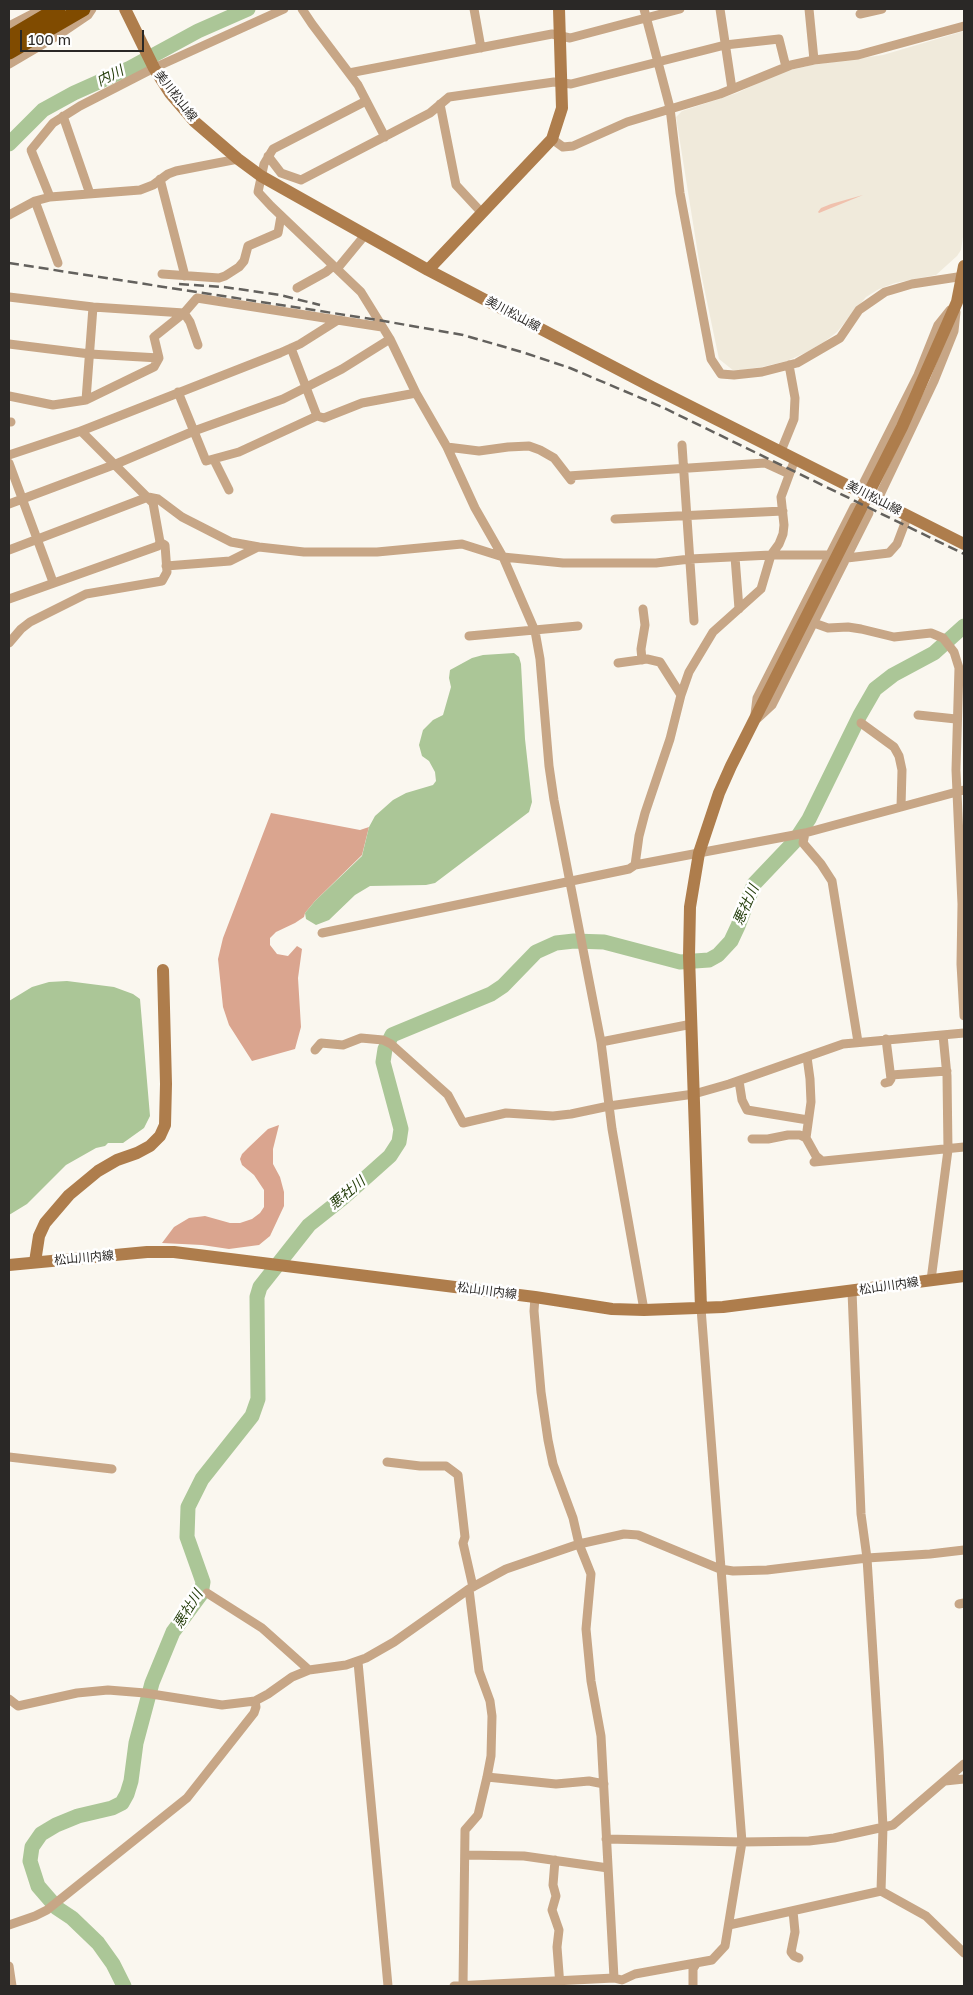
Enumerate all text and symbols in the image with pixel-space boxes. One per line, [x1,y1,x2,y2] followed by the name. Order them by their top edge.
[22,20,146,52] scale bar
[28,30,71,48] text: 100 m
[94,62,126,90] water label: 内川
[152,68,200,124] street label: 美川松山線
[483,294,543,334] street label: 美川松山線
[844,478,904,518] street label: 美川松山線
[730,882,762,928] water label: 悪社川
[326,1173,368,1213] water label: 悪社川
[53,1248,115,1268] street label: 松山川内線
[858,1275,920,1297] street label: 松山川内線
[456,1280,518,1302] street label: 松山川内線
[170,1587,206,1631] water label: 悪社川

